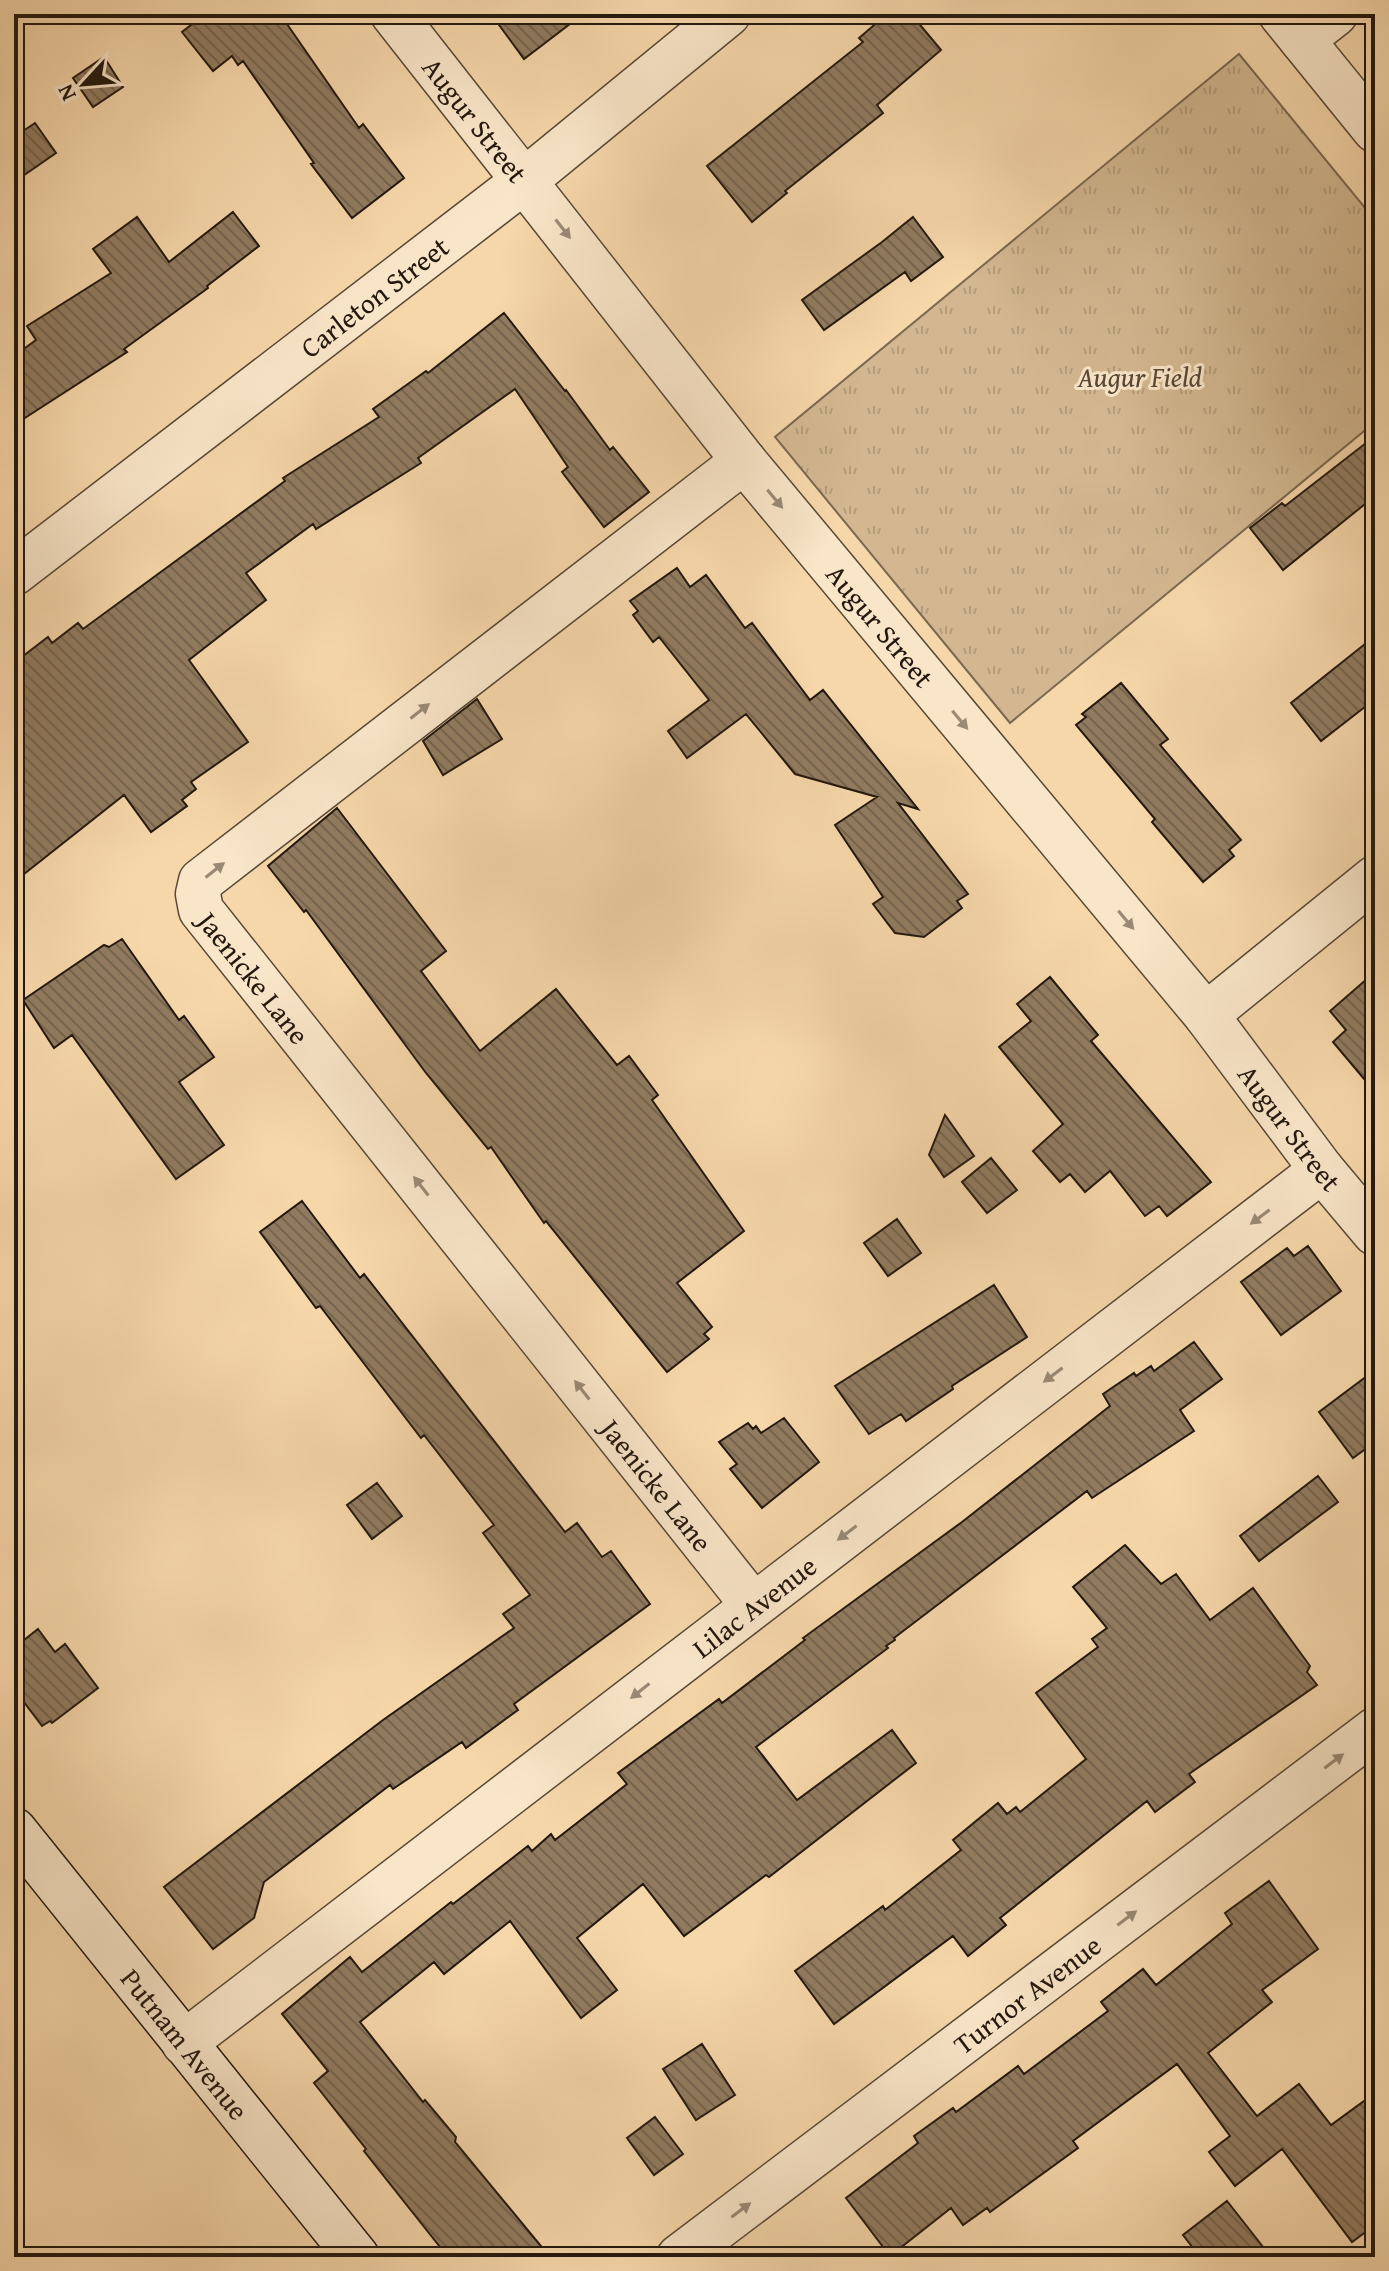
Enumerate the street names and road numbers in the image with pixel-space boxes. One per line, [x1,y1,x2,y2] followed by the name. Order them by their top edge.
[413,48,538,191] street label: Augur Street
[291,226,457,367] street label: Carleton Street
[817,554,945,696] street label: Augur Street
[187,900,320,1052] street label: Jaenicke Lane
[1229,1055,1352,1200] street label: Augur Street
[590,1407,723,1560] street label: Jaenicke Lane
[683,1545,825,1667] street label: Lilac Avenue
[944,1924,1109,2063] street label: Turnor Avenue
[112,1959,259,2128] street label: Putnam Avenue

